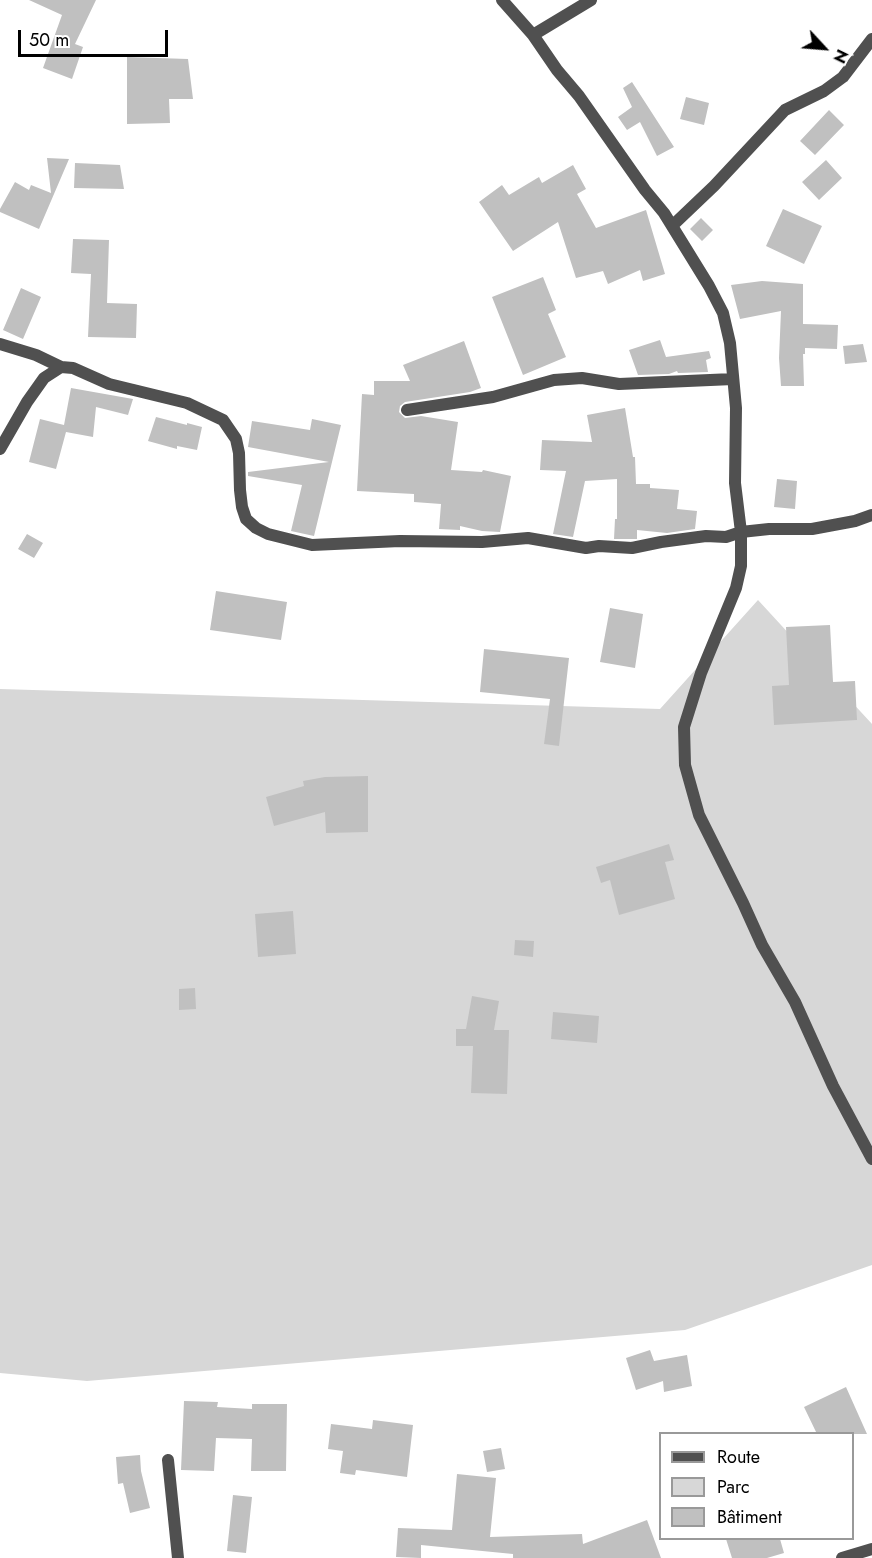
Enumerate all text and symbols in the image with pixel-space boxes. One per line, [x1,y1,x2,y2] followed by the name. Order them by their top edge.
[21,18,171,56] scale bar
[794,18,854,78] north arrow
[29,27,69,53] text: 50 m
[828,45,854,67] text: N
[659,1432,854,1540] legend
[717,1444,760,1470] text: Route
[717,1474,750,1500] text: Parc
[717,1504,782,1530] text: Bâtiment

